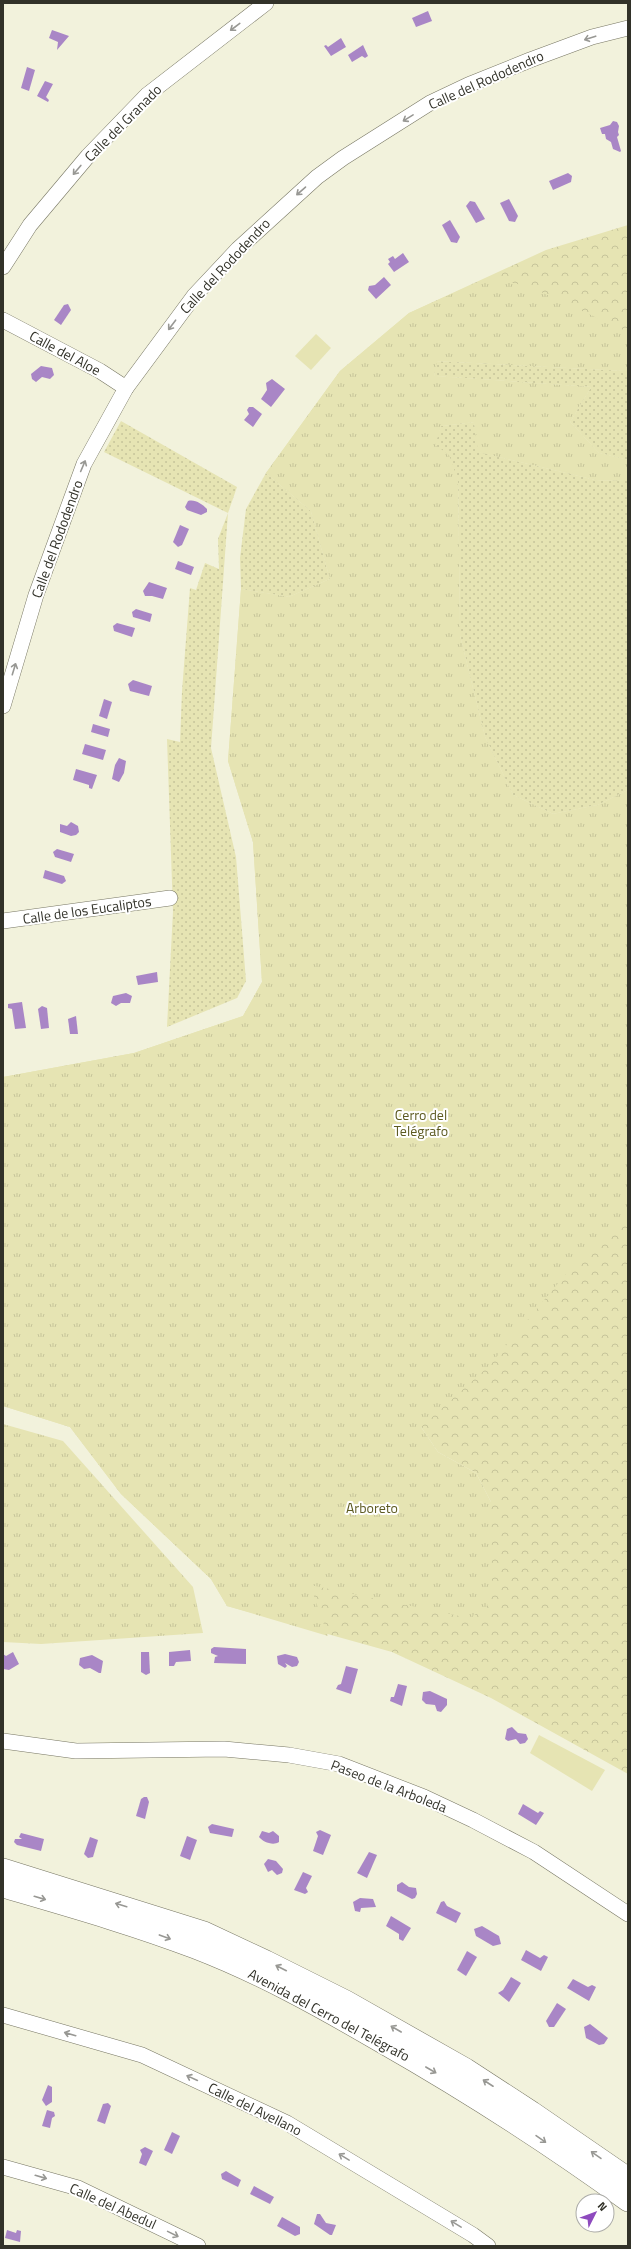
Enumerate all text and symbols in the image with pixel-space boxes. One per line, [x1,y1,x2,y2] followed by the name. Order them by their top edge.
[230,22,241,31] one-way arrow
[585,34,597,42] one-way arrow
[425,45,547,114] street label: Calle del Rododendro
[79,79,166,166] street label: Calle del Granado
[402,113,413,122] one-way arrow
[72,164,81,175] one-way arrow
[296,186,306,195] one-way arrow
[175,213,275,318] street label: Calle del Rododendro
[168,319,176,330] one-way arrow
[26,325,105,380] street label: Calle del Aloe
[80,461,87,473] one-way arrow
[25,477,88,601] street label: Calle del Rododendro
[11,663,18,676] one-way arrow
[21,890,153,929] street label: Calle de los Eucaliptos
[394,1104,448,1141] park label: Cerro del Telégrafo
[346,1497,398,1518] park label: Arboreto
[328,1754,450,1817] street label: Paseo de la Arboleda
[34,1895,47,1902] one-way arrow
[115,1901,128,1908] one-way arrow
[158,1933,170,1941] one-way arrow
[245,1963,414,2066] street label: Avenida del Cerro del Telégrafo
[275,1964,287,1971] one-way arrow
[390,2025,402,2033] one-way arrow
[64,2030,77,2037] one-way arrow
[425,2067,437,2074] one-way arrow
[186,2074,198,2081] one-way arrow
[205,2077,306,2140] street label: Calle del Avellano
[483,2079,494,2087] one-way arrow
[535,2135,546,2143] one-way arrow
[591,2151,602,2159] one-way arrow
[338,2153,350,2161] one-way arrow
[34,2174,47,2182] one-way arrow
[67,2177,160,2234] street label: Calle del Abedul
[575,2193,615,2233] north arrow
[594,2198,611,2214] text: N
[450,2220,462,2228] one-way arrow
[166,2231,178,2238] one-way arrow

